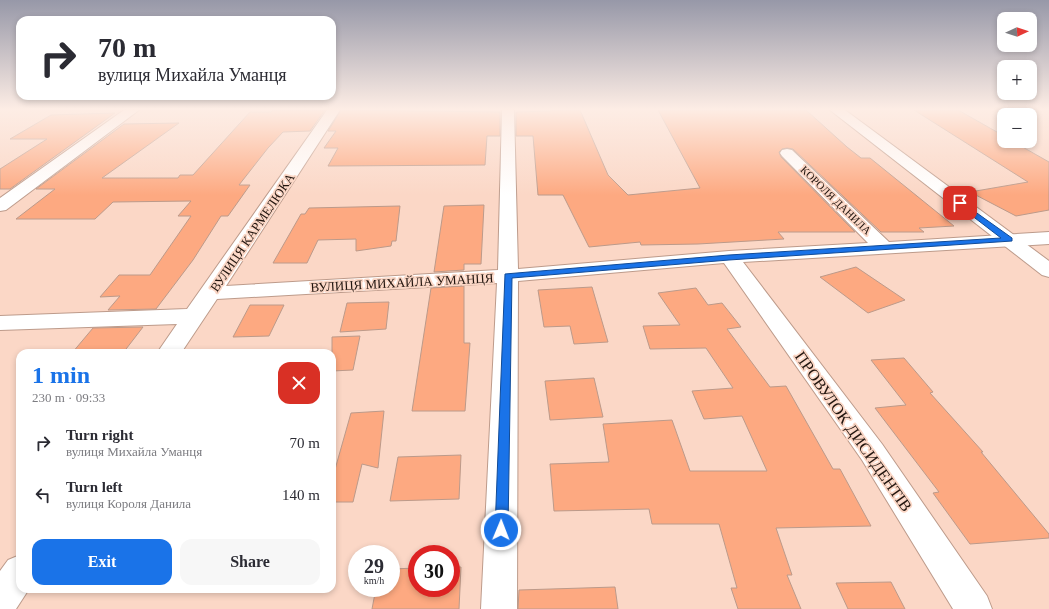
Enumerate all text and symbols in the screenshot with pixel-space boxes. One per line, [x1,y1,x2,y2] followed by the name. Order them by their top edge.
[997,12,1037,52] north arrow
[997,12,1037,148] map controls
[32,32,84,84] icon: right
[98,32,156,63] text: 70 m
[997,60,1037,100] button: +
[98,65,287,85] text: вулиця Михайла Уманця
[997,108,1037,148] button: −
[798,163,874,237] street label: КОРОЛЯ ДАНИЛА
[207,170,298,294] street label: ВУЛИЦЯ КАРМЕЛЮКА
[943,186,977,220] pin
[949,192,971,214] icon: arrive
[310,270,494,295] street label: ВУЛИЦЯ МИХАЙЛА УМАНЦЯ
[791,348,915,515] street label: ПРОВУЛОК ДИСИДЕНТІВ
[32,362,90,388] text: 1 min
[278,362,320,404] button: close
[32,390,105,405] text: 230 m · 09:33
[66,427,133,443] text: Turn right
[32,432,54,454] icon: right
[290,435,320,451] text: 70 m
[66,444,202,459] text: вулиця Михайла Уманця
[66,479,123,495] text: Turn left
[32,484,54,506] icon: left
[282,487,320,503] text: 140 m
[66,496,191,511] text: вулиця Короля Данила
[480,509,522,551] position arrow
[32,539,172,585] button: Exit
[180,539,320,585] button: Share
[408,545,460,597] speed limit sign: 30
[364,555,384,577] text: 29
[364,575,384,586] text: km/h

